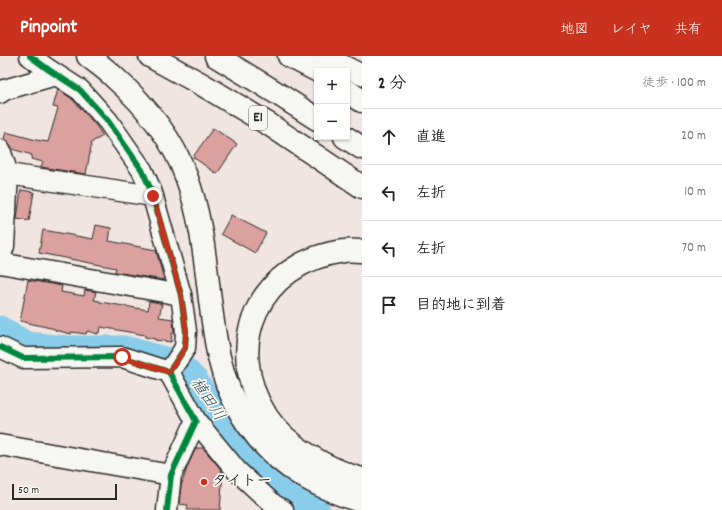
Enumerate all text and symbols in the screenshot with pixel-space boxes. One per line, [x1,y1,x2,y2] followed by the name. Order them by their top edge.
[20,15,77,42] text: Pinpoint
[561,20,589,40] text: 地図
[611,20,652,40] text: レイヤ
[674,20,702,40] text: 共有
[314,68,350,140] map controls
[314,68,350,104] button: +
[378,73,406,97] text: 2 分
[642,74,706,93] text: 徒歩 · 100 m
[314,104,350,140] button: −
[249,106,267,130] road number: E1
[378,126,400,148] icon: ahead
[416,127,446,149] text: 直進
[681,127,706,146] text: 20 m
[378,182,400,204] icon: left
[416,183,446,205] text: 左折
[684,183,706,202] text: 10 m
[144,187,162,205] route end
[378,238,400,260] icon: left
[416,239,446,261] text: 左折
[682,239,706,258] text: 70 m
[378,294,400,316] icon: arrive
[416,295,506,317] text: 目的地に到着
[113,348,131,366] route start
[184,374,230,426] water label: 植田川
[212,471,271,493] place label: タイトー
[199,477,209,487] marker: タイトー
[12,482,117,501] scale bar
[18,483,39,499] text: 50 m

